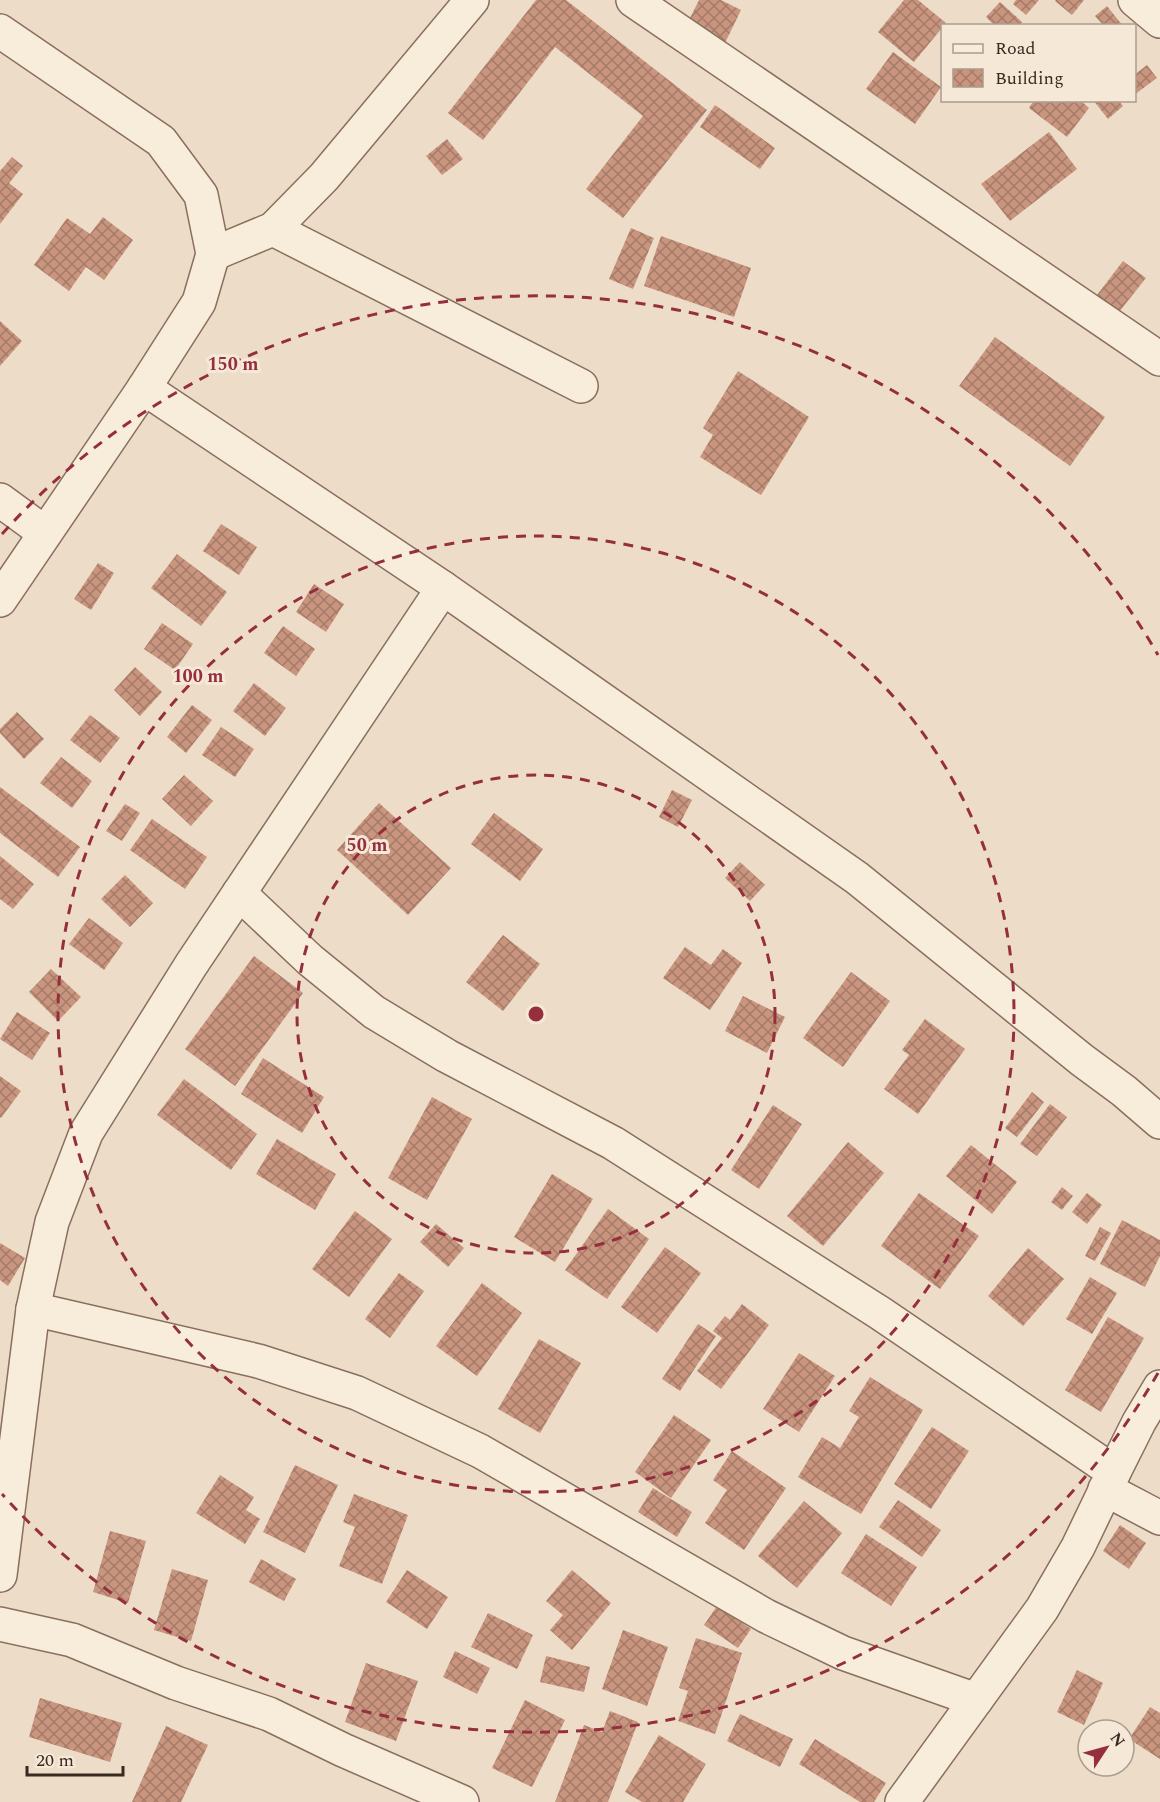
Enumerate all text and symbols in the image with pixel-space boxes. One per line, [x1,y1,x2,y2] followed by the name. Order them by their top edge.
[941,24,1136,102] legend
[995,35,1036,62] text: Road
[995,65,1064,92] text: Building
[207,351,259,378] text: 150 m
[172,663,224,690] text: 100 m
[347,832,387,859] text: 50 m
[526,1004,546,1024] centre of rings
[1076,1718,1136,1778] north arrow
[1104,1727,1131,1752] text: N
[27,1739,123,1777] scale bar
[36,1747,74,1774] text: 20 m

